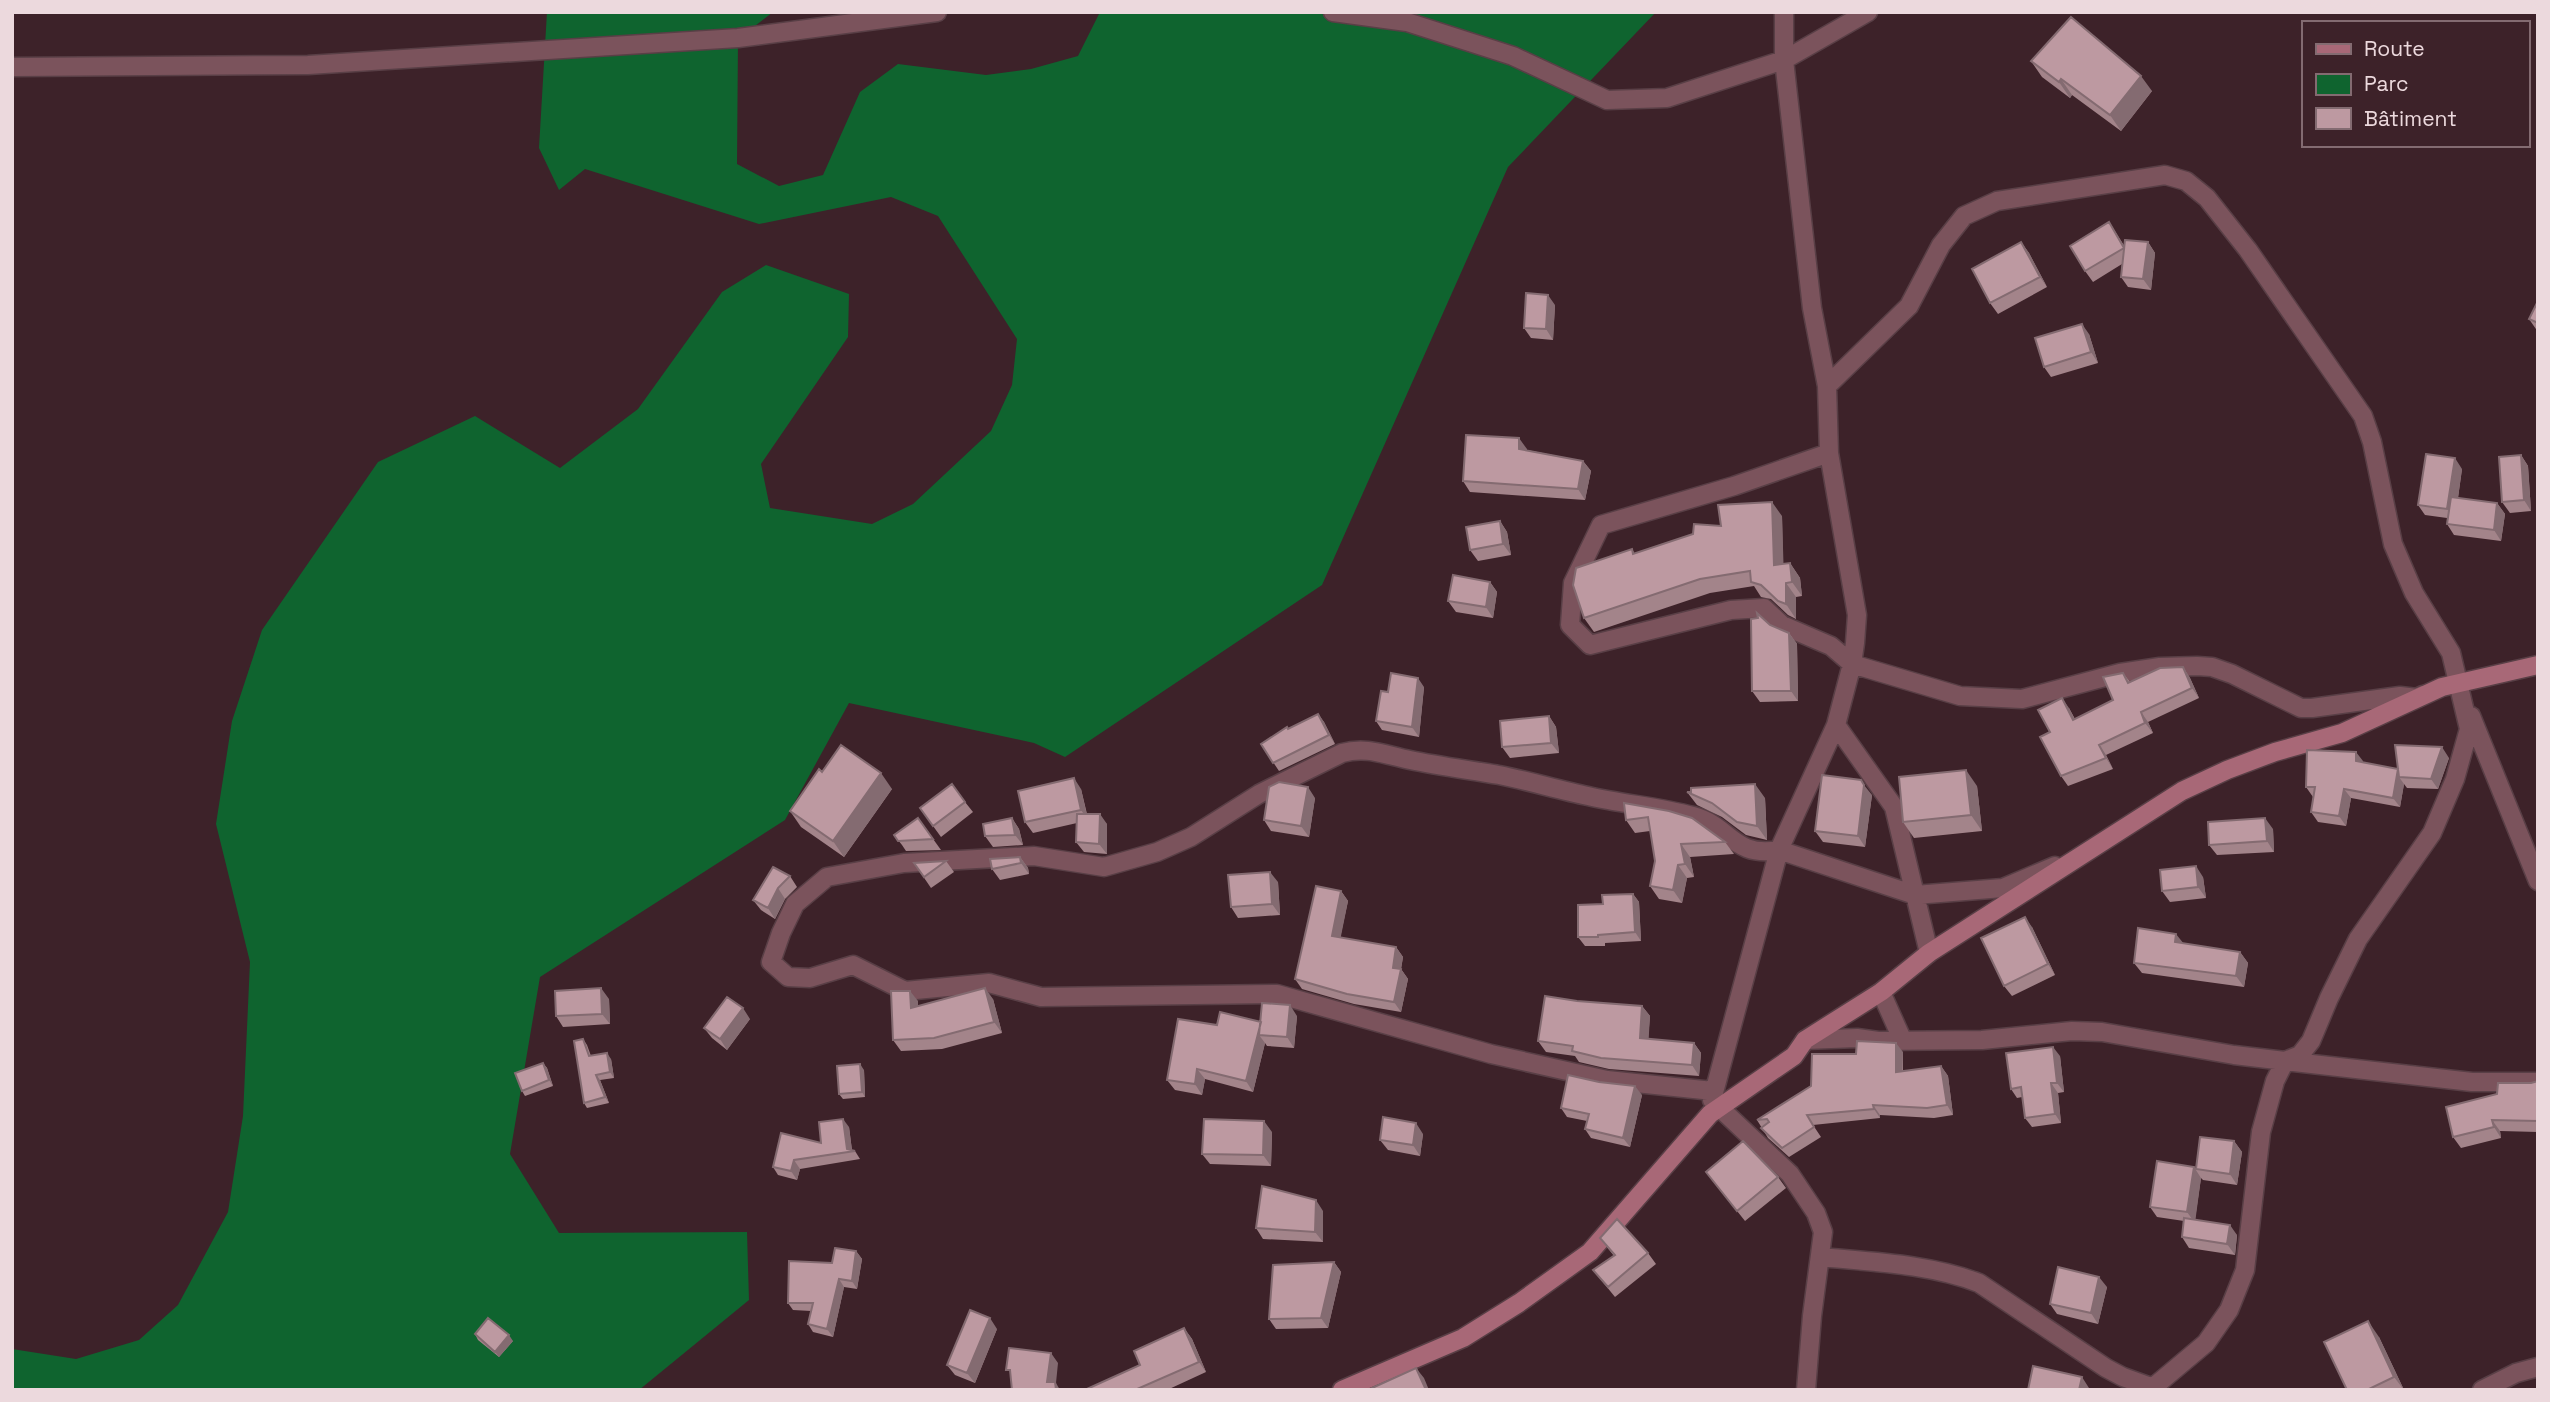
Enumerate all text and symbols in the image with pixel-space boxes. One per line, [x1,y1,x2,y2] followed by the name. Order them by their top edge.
[2302,21,2529,147] legend
[2364,35,2425,62] text: Route
[2364,70,2409,97] text: Parc
[2364,105,2457,132] text: Bâtiment

